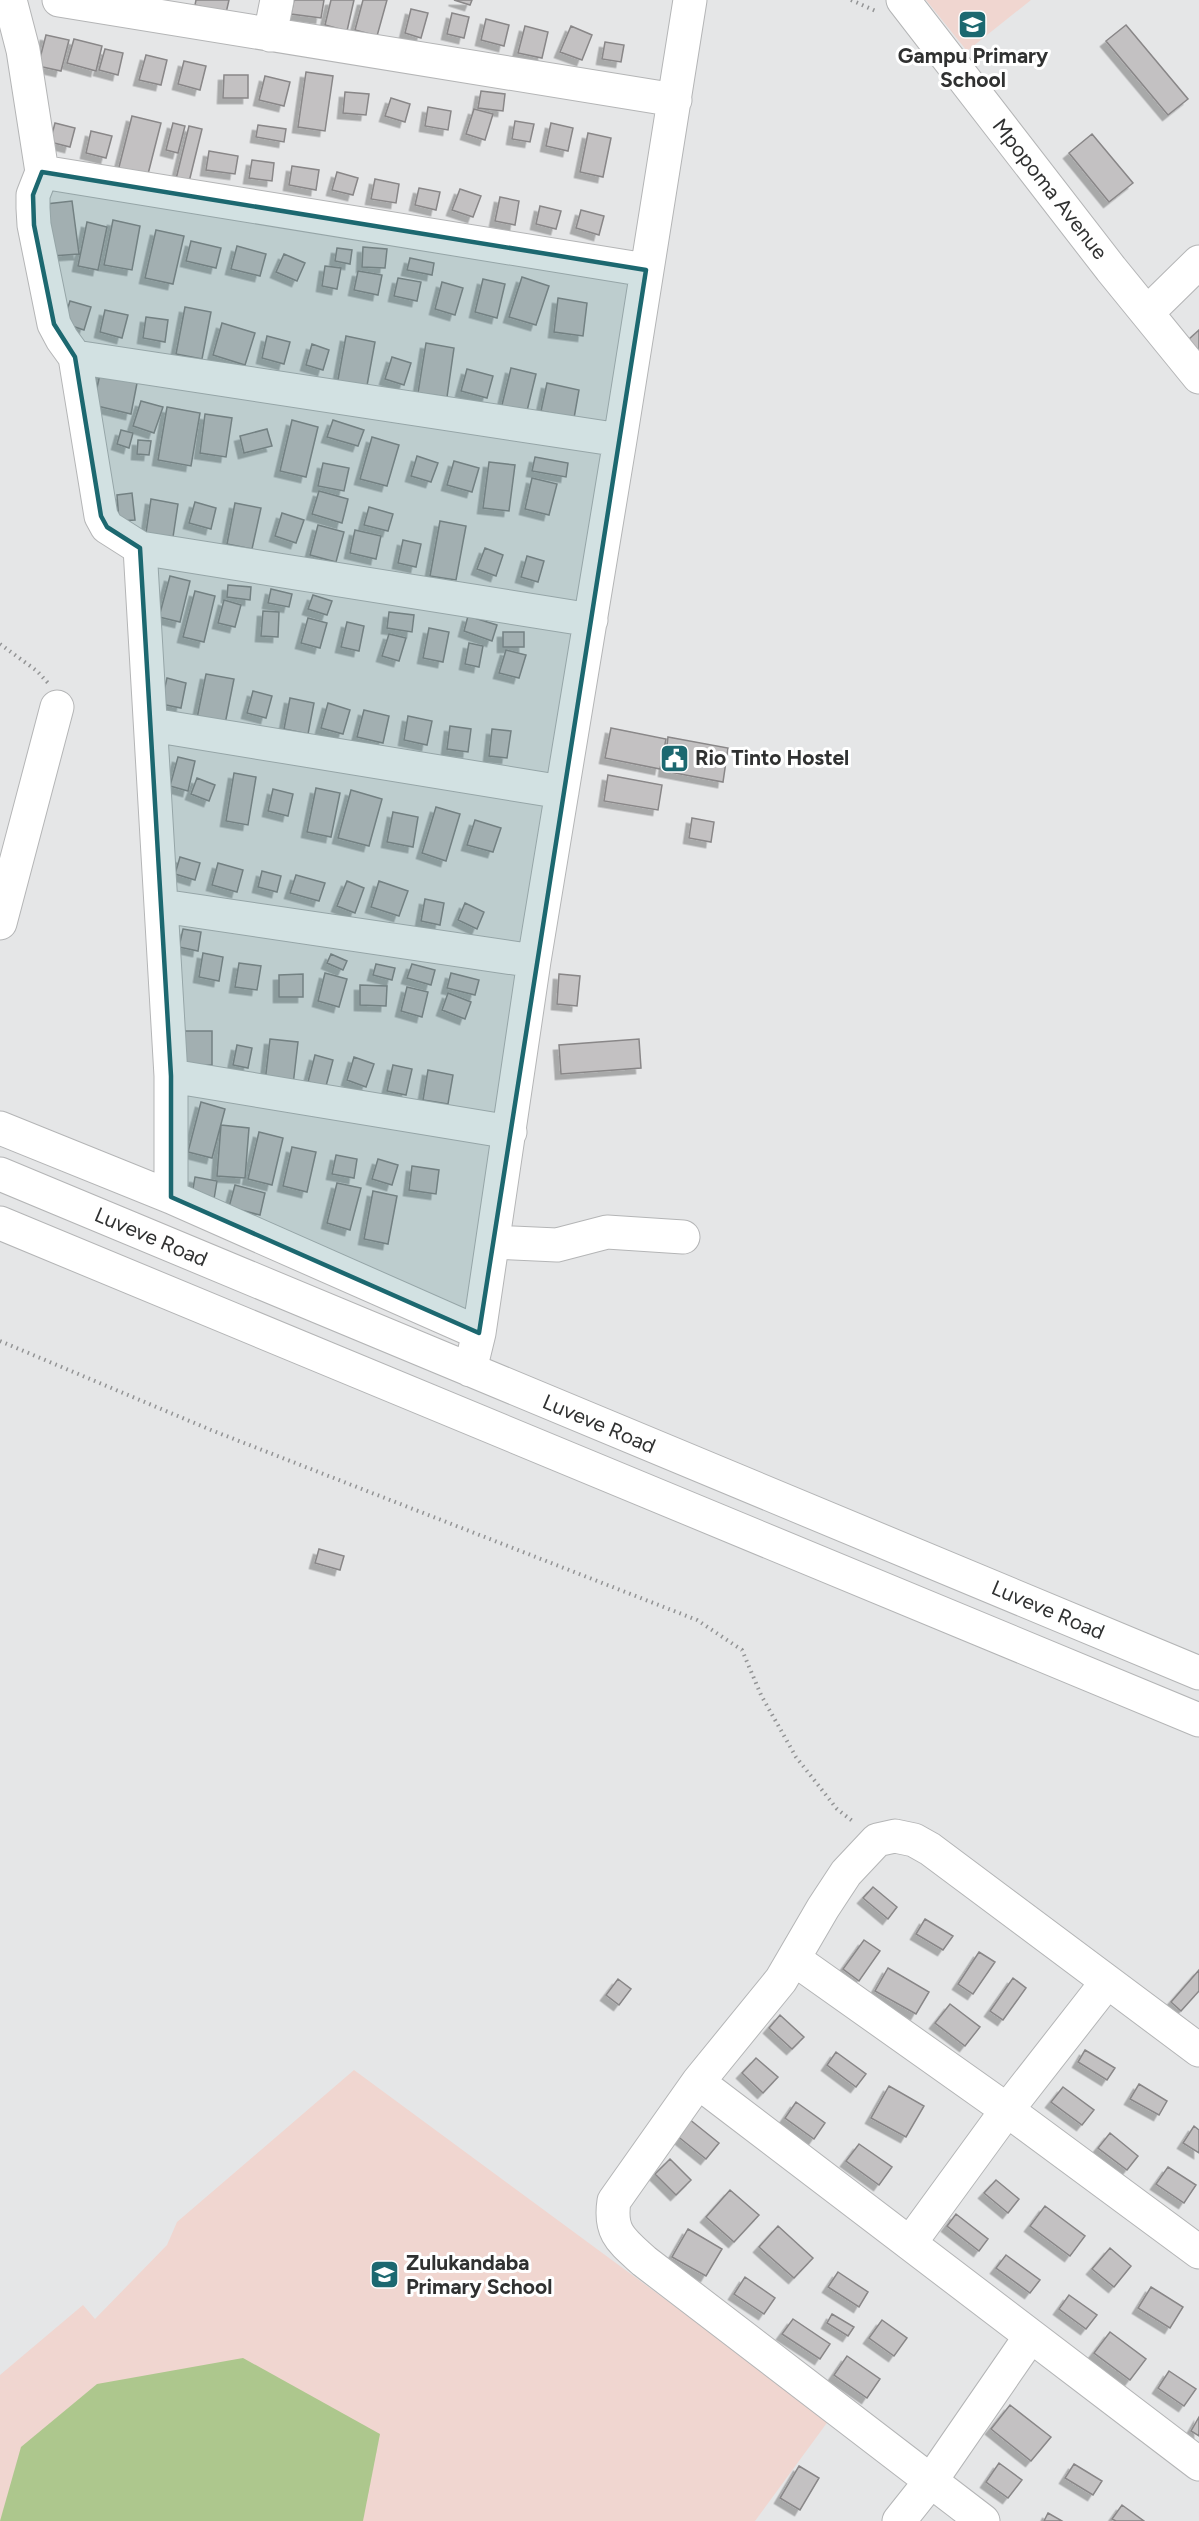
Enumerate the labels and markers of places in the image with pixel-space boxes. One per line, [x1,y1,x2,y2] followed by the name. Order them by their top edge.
[957,9,989,41] school or university icon: Gampu Primary School
[898,43,1049,92] place label: Gampu Primary School
[658,742,690,774] public building icon: Rio Tinto Hostel
[695,745,849,770] place label: Rio Tinto Hostel
[406,2250,552,2299] place label: Zulukandaba Primary School
[369,2259,401,2291] school or university icon: Zulukandaba Primary School

